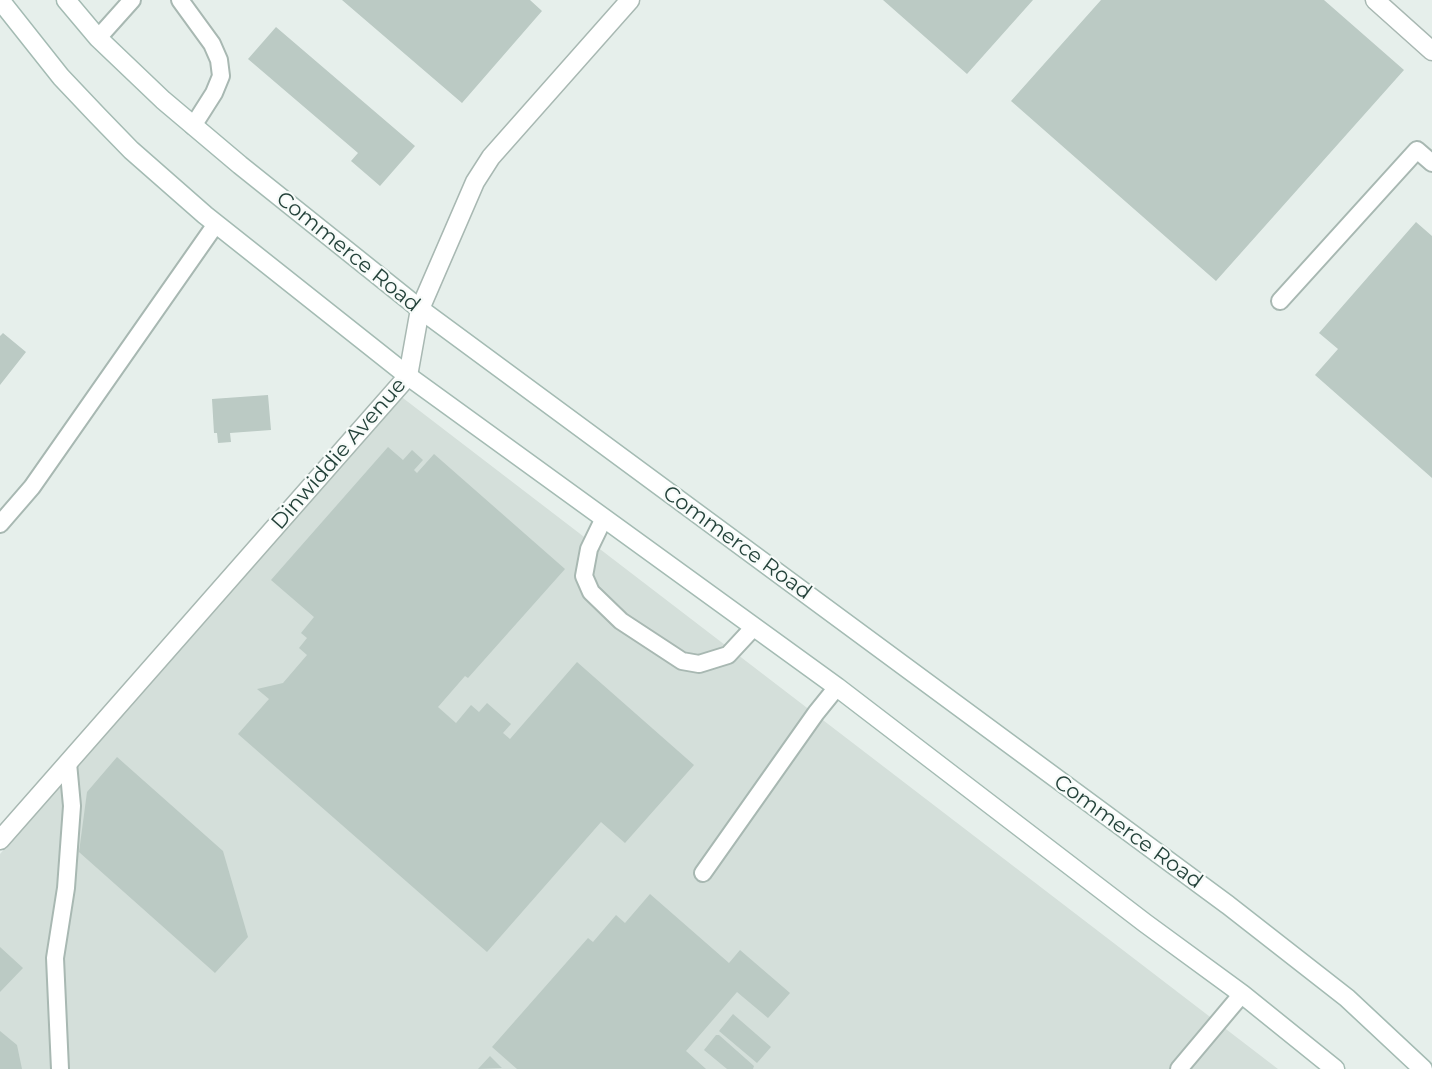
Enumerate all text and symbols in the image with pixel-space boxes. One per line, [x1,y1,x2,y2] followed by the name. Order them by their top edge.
[271,186,425,318] street label: Commerce Road
[266,373,412,535] street label: Dinwiddie Avenue
[658,481,816,605] street label: Commerce Road
[1049,770,1207,894] street label: Commerce Road

